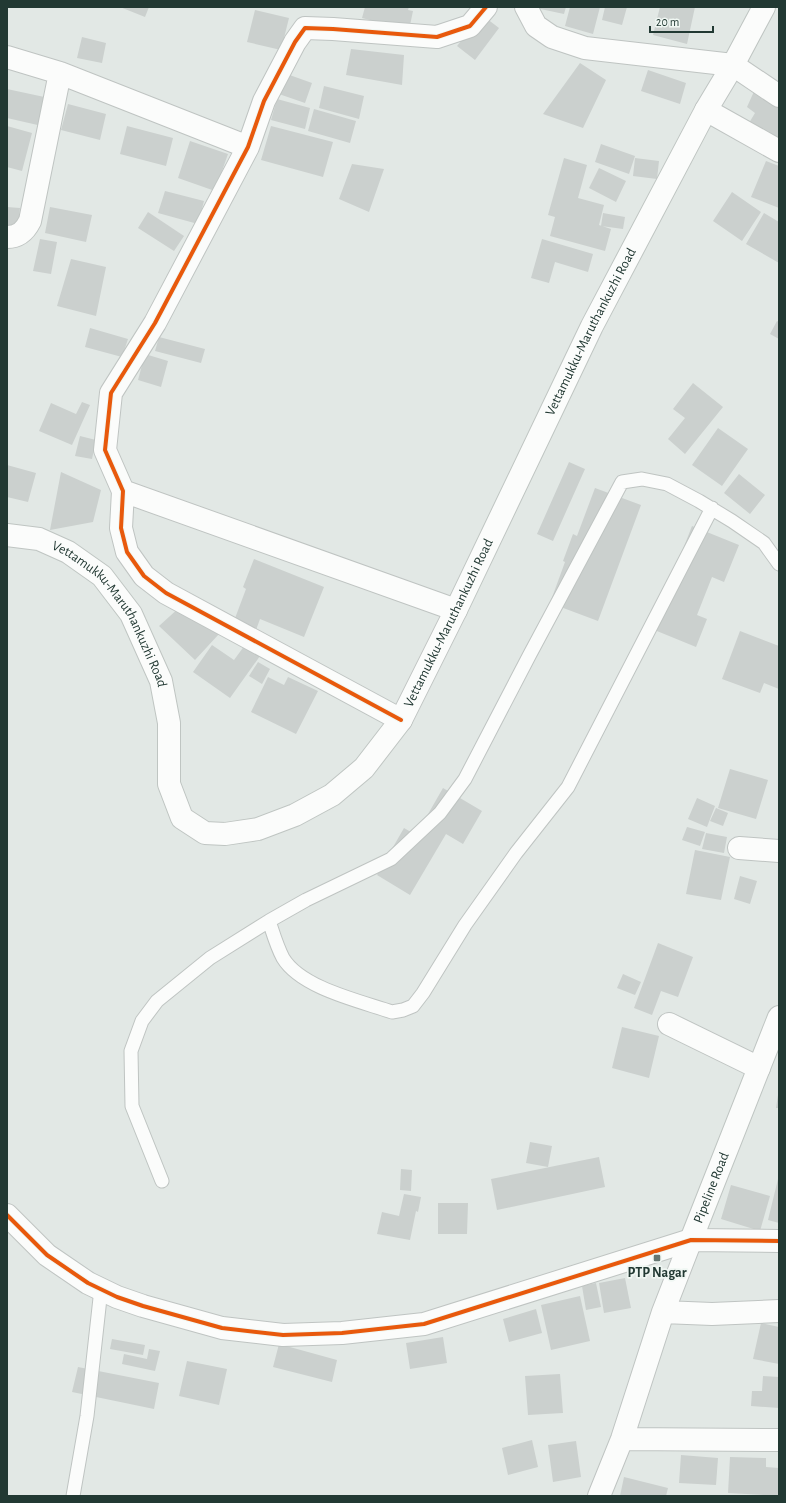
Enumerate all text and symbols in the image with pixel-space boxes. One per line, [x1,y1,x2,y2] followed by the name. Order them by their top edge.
[650,8,713,34] scale bar
[656,16,679,28] text: 20 m
[543,246,639,418] street label: Vettamukku-Maruthankuzhi Road
[402,537,496,709] street label: Vettamukku-Maruthankuzhi Road
[50,539,169,688] street label: Vettamukku-Maruthankuzhi Road
[691,1150,732,1225] street label: Pipeline Road
[652,1253,662,1263] marker: PTP Nagar
[627,1266,687,1280] place label: PTP Nagar

